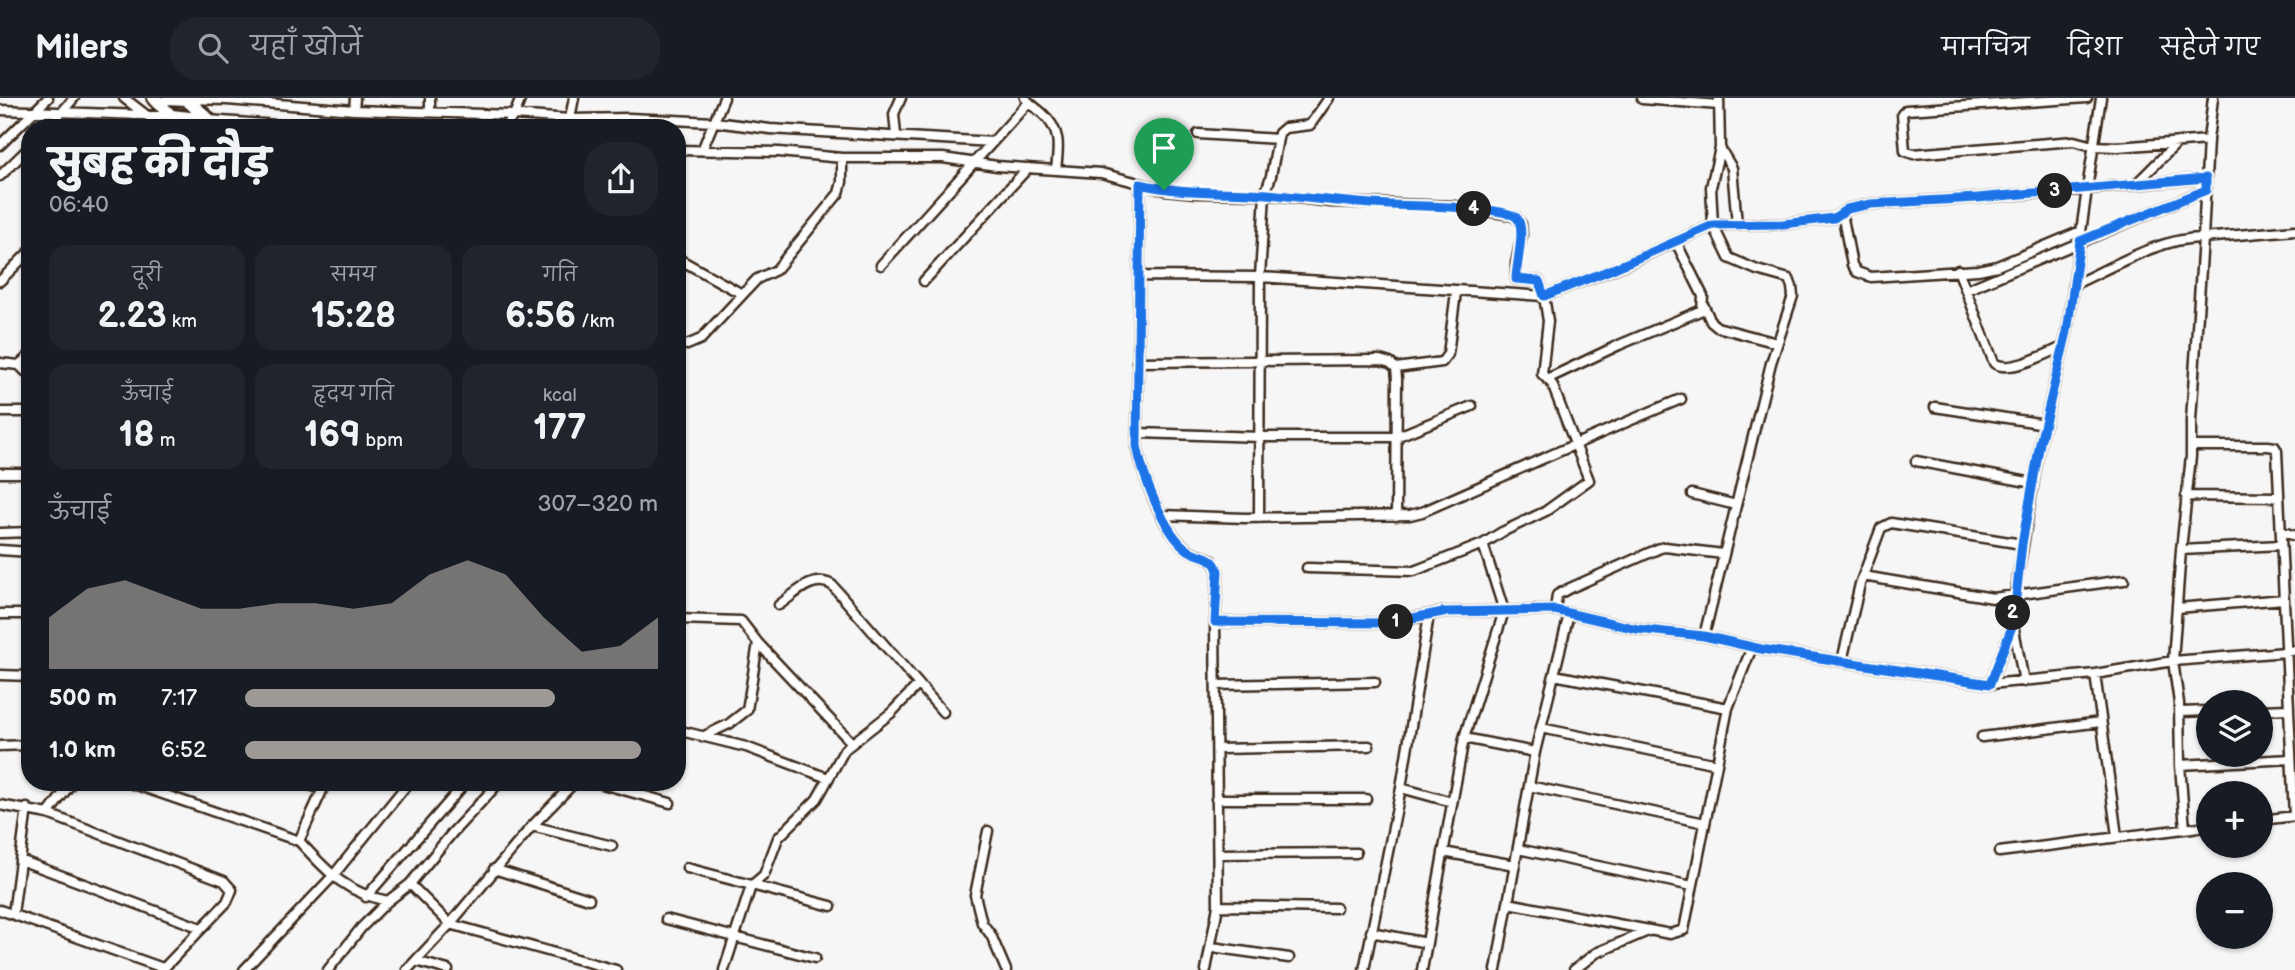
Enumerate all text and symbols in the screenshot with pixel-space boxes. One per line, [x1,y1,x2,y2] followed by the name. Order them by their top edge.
[170,17,660,80] search box
[35,28,128,68] text: Milers
[194,29,232,67] icon: search
[250,32,362,63] text: यहाँ खोजें
[1942,33,2030,62] text: मानचित्र
[2068,33,2122,62] text: दिशा
[2160,33,2260,62] text: सहेजे गए
[1134,118,1194,190] pin
[1145,129,1183,167] icon: arrive
[49,142,270,187] text: सुबह की दौड़
[584,142,658,216] button: share
[2038,174,2072,208] pin: 3
[2049,179,2060,202] text: 3
[49,191,109,219] text: 06:40
[1456,192,1492,226] pin: 4
[1468,197,1479,220] text: 4
[132,264,162,287] text: दूरी
[331,264,376,287] text: समय
[543,264,577,287] text: गति
[97,295,167,338] text: 2.23
[311,295,396,338] text: 15:28
[505,295,576,338] text: 6:56
[167,310,197,333] text: km
[576,310,615,333] text: /km
[122,383,173,406] text: ऊँचाई
[313,383,394,406] text: हृदय गति
[543,384,577,407] text: kcal
[533,407,587,450] text: 177
[119,414,155,457] text: 18
[304,414,360,457] text: 169
[155,429,175,452] text: m
[360,429,403,452] text: bpm
[537,490,658,518] text: 307–320 m
[49,498,111,526] text: ऊँचाई
[1996,596,2030,630] pin: 2
[2007,601,2018,624] text: 2
[1378,604,1414,640] pin: 1
[1392,610,1400,633] text: 1
[49,684,117,712] text: 500 m
[161,684,197,712] text: 7:17
[2196,690,2273,949] map controls
[2196,690,2273,767] button: layers
[49,736,116,764] text: 1.0 km
[161,736,206,764] text: 6:52
[2196,781,2273,858] button: +
[2196,872,2273,949] button: −

